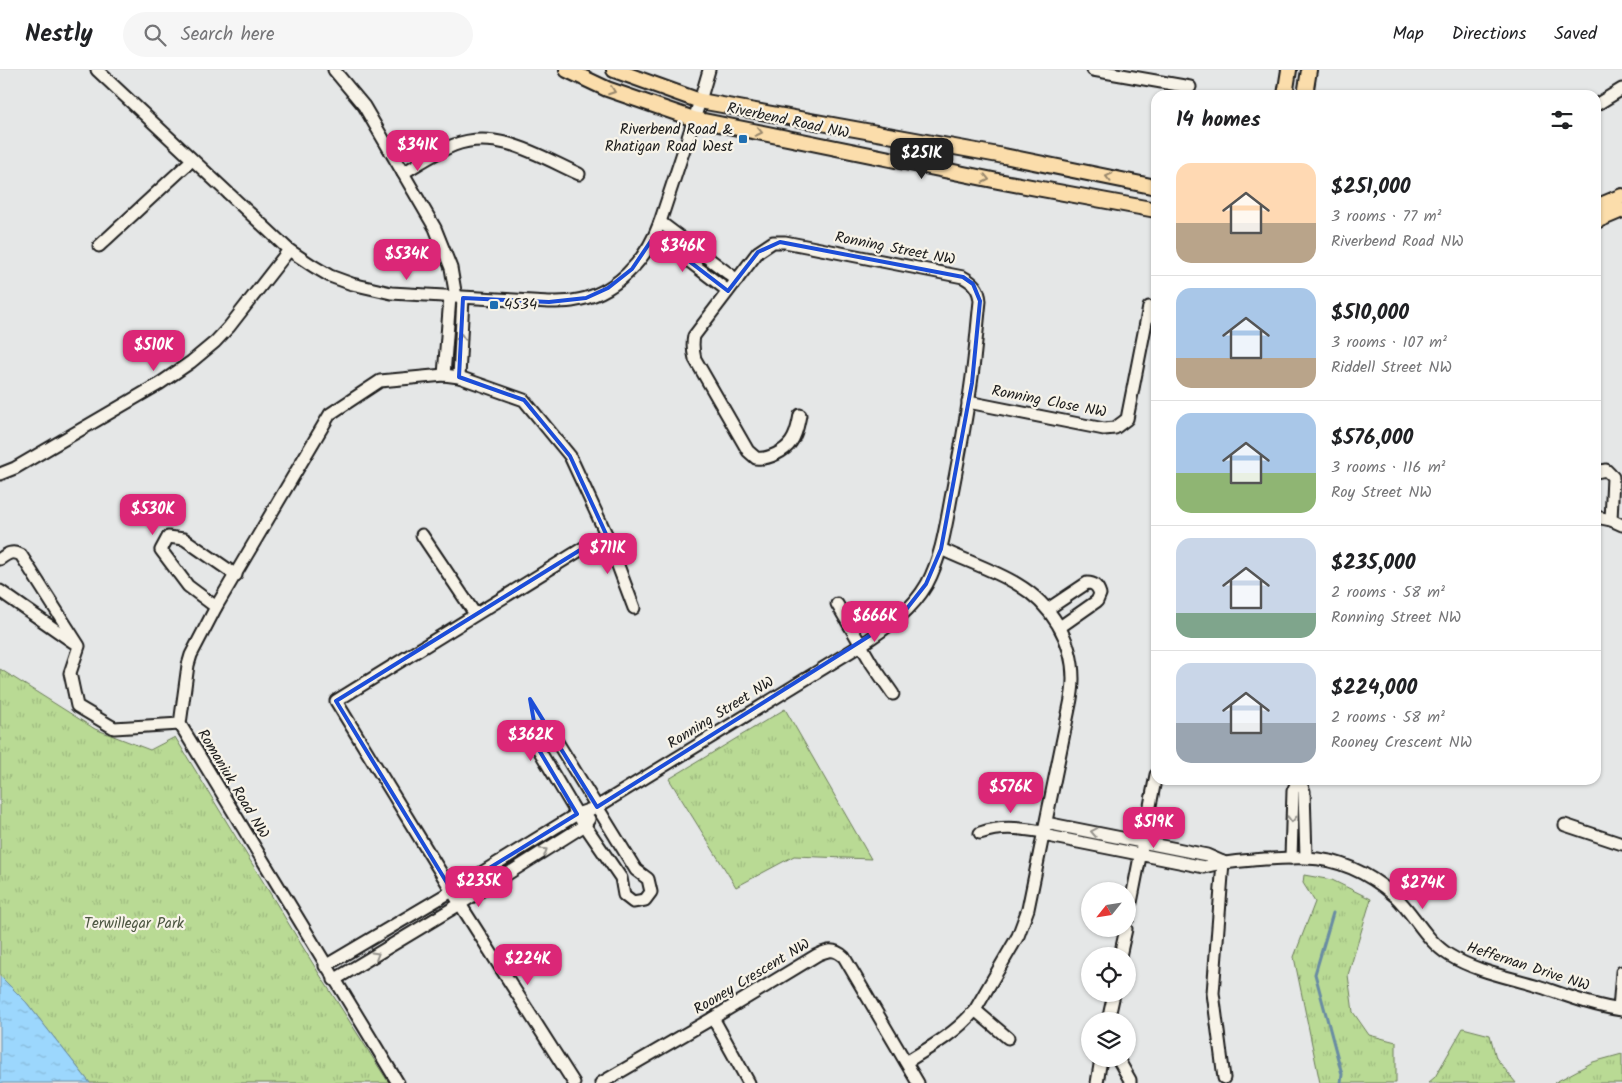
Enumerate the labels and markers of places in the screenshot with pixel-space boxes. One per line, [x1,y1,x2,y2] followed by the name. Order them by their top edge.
[605,118,733,159] place label: Riverbend Road & Rhatigan Road West
[383,129,453,172] pin: $341K
[737,133,749,145] marker: Riverbend Road & Rhatigan Road West
[887,138,957,180] pin: $251K
[648,230,718,273] pin: $346K
[372,238,442,281] pin: $534K
[504,293,537,317] place label: 4534
[488,299,500,311] marker: 4534
[119,330,189,372] pin: $510K
[118,494,188,536] pin: $530K
[573,532,643,575] pin: $711K
[840,600,910,643] pin: $666K
[496,720,566,762] pin: $362K
[976,772,1046,814] pin: $576K
[1119,806,1189,849] pin: $519K
[444,866,514,908] pin: $235K
[1388,868,1458,910] pin: $274K
[493,944,563,986] pin: $224K

